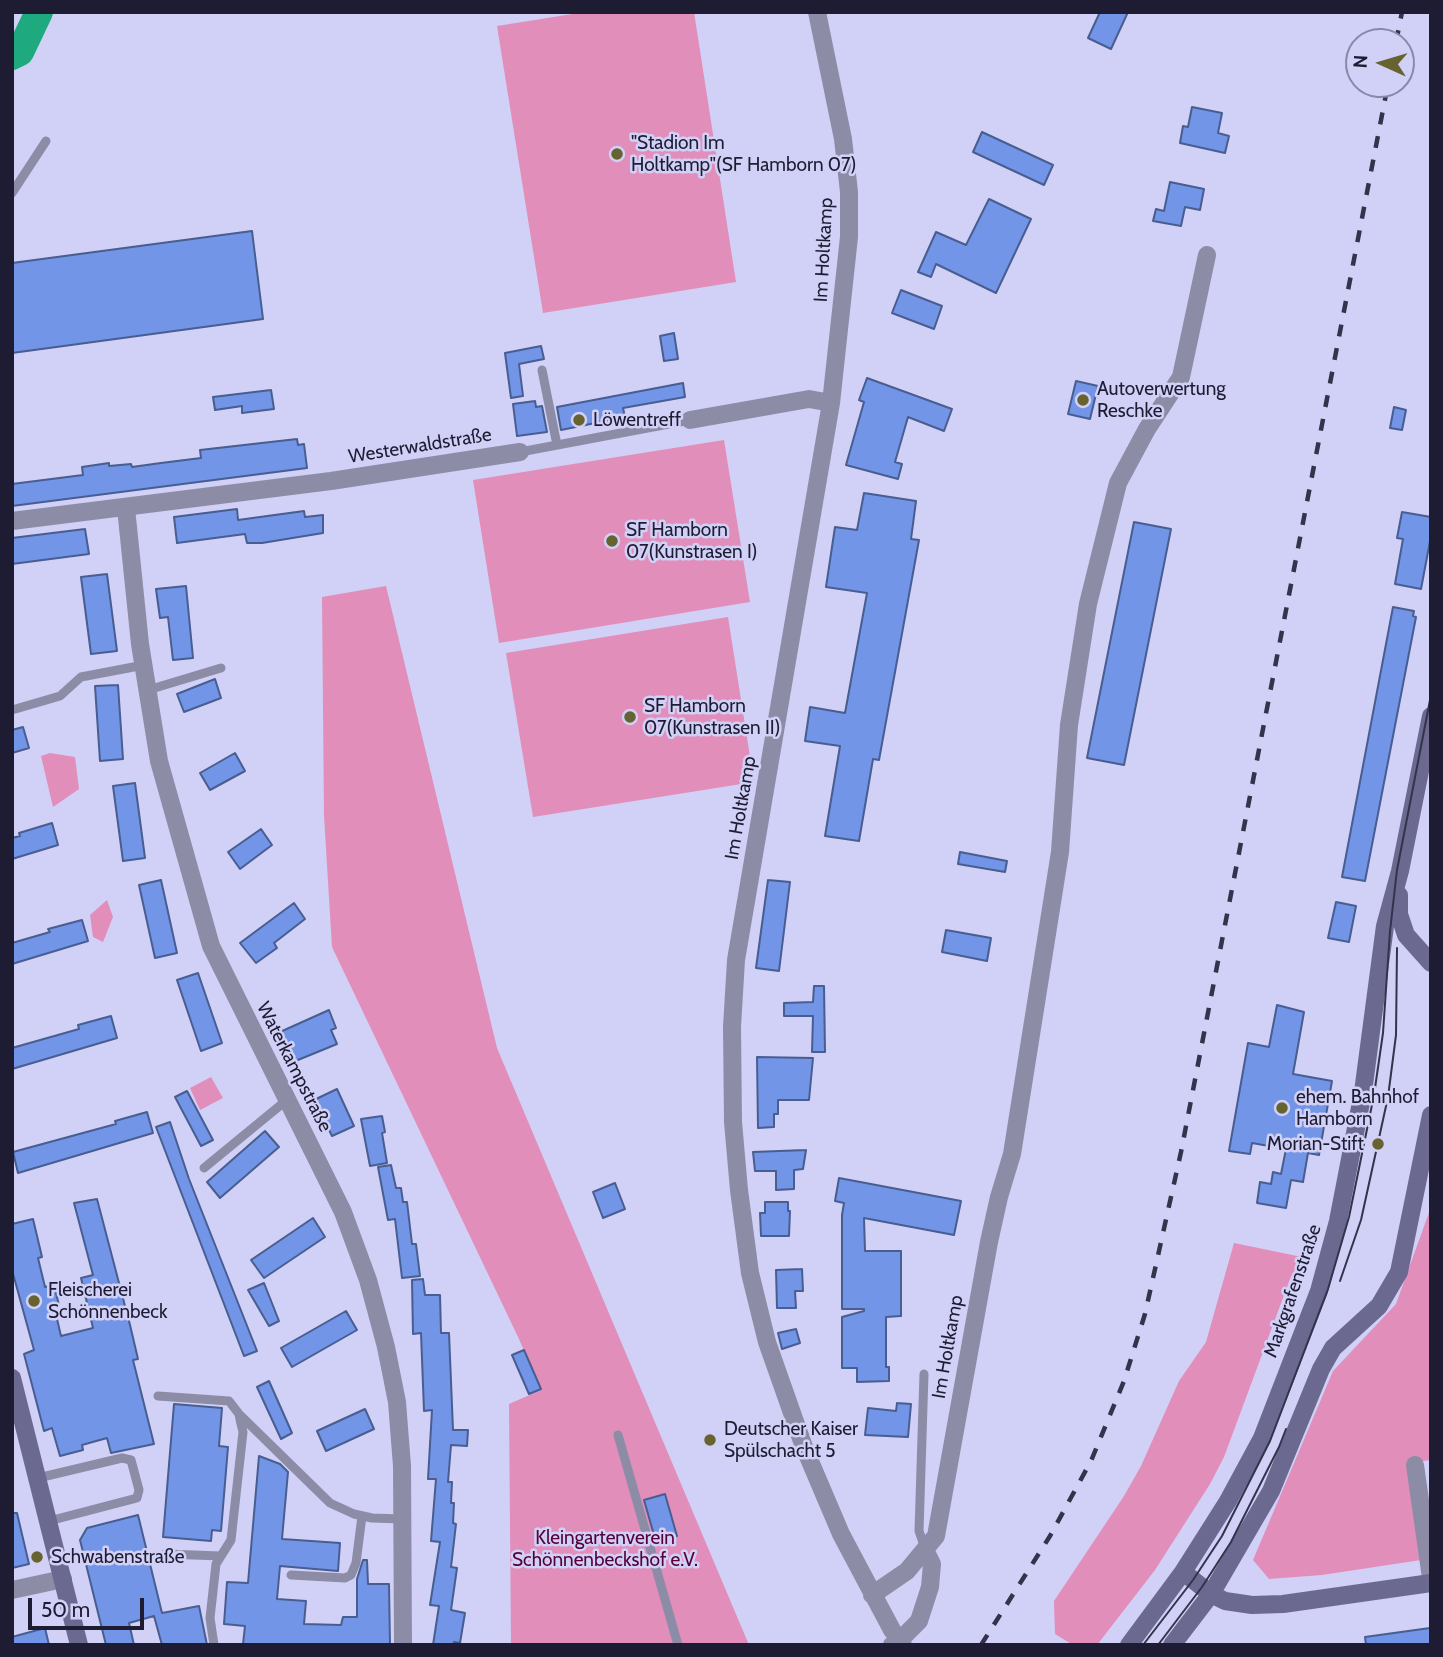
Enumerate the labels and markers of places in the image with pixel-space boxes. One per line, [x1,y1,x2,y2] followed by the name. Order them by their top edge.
[631,132,856,176] place label: "Stadion Im Holtkamp"(SF Hamborn 07)
[609,146,625,162] marker: "Stadion Im Holtkamp"(SF Hamborn 07)
[1097,378,1226,422] place label: Autoverwertung Reschke
[1075,392,1091,408] marker: Autoverwertung Reschke
[593,409,681,431] place label: Löwentreff
[571,412,587,428] marker: Löwentreff
[626,519,758,563] place label: SF Hamborn 07(Kunstrasen I)
[604,533,620,549] marker: SF Hamborn 07(Kunstrasen I)
[644,695,780,739] place label: SF Hamborn 07(Kunstrasen II)
[622,709,638,725] marker: SF Hamborn 07(Kunstrasen II)
[1296,1086,1419,1130] place label: ehem. Bahnhof Hamborn
[1274,1100,1290,1116] marker: ehem. Bahnhof Hamborn
[1267,1133,1364,1155] place label: Morian-Stift
[1370,1136,1386,1152] marker: Morian-Stift
[48,1279,167,1323] place label: Fleischerei Schönnenbeck
[26,1293,42,1309] marker: Fleischerei Schönnenbeck
[724,1418,858,1462] place label: Deutscher Kaiser Spülschacht 5
[702,1432,718,1448] marker: Deutscher Kaiser Spülschacht 5
[51,1546,184,1568] place label: Schwabenstraße
[29,1549,45,1565] marker: Schwabenstraße

